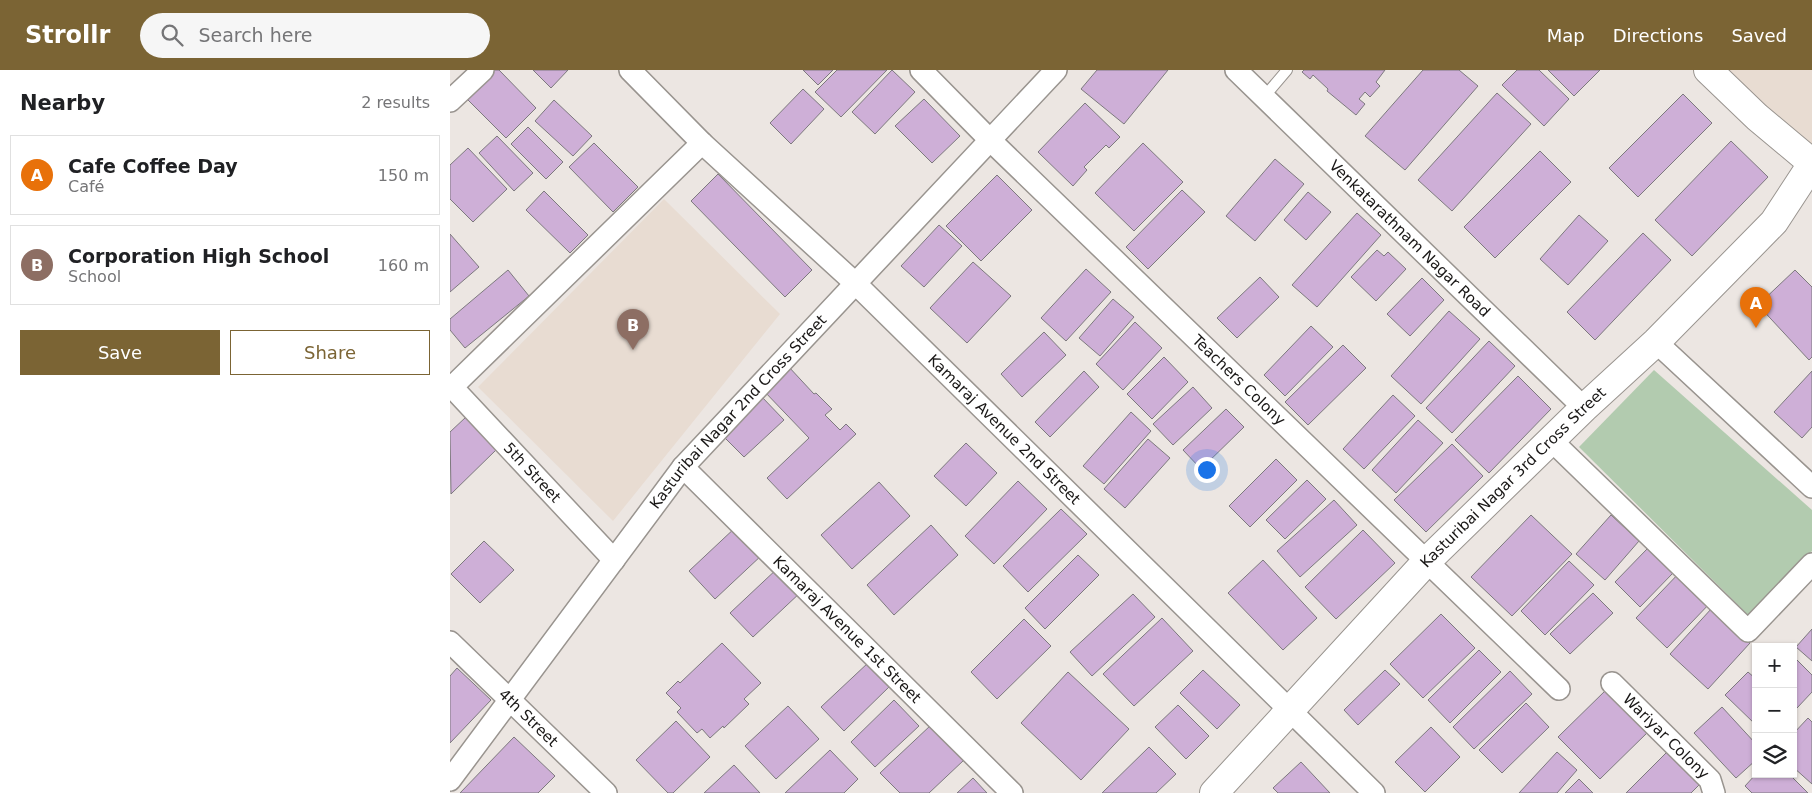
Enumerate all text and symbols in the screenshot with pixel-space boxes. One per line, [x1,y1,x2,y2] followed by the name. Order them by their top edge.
[140,13,490,58] search box
[25,21,110,49] text: Strollr
[158,21,186,49] icon: search
[198,24,313,46] text: Search here
[1547,25,1585,46] text: Map
[1613,25,1703,46] text: Directions
[1731,25,1787,46] text: Saved
[20,91,105,115] text: Nearby
[361,93,430,112] text: 2 results
[68,155,238,177] text: Cafe Coffee Day
[1325,156,1494,321] street label: Venkatarathnam Nagar Road
[31,166,43,185] text: A
[378,166,429,185] text: 150 m
[68,177,104,196] text: Café
[68,245,329,267] text: Corporation High School
[31,256,43,275] text: B
[378,256,429,275] text: 160 m
[68,267,121,286] text: School
[1740,287,1772,328] pin: A
[617,309,649,350] pin: B
[646,311,830,512] street label: Kasturibai Nagar 2nd Cross Street
[20,330,220,375] button: Save
[230,330,430,375] button: Share
[1188,330,1289,429] street label: Teachers Colony
[924,351,1084,508] street label: Kamaraj Avenue 2nd Street
[1417,383,1610,571] street label: Kasturibai Nagar 3rd Cross Street
[500,439,564,506] street label: 5th Street
[1194,457,1220,483] your location
[769,552,925,707] street label: Kamaraj Avenue 1st Street
[1752,643,1797,778] map controls
[1752,643,1797,688] button: +
[495,685,562,751] street label: 4th Street
[1752,688,1797,733] button: −
[1619,690,1713,783] street label: Wariyar Colony
[1752,733,1797,778] button: layers

